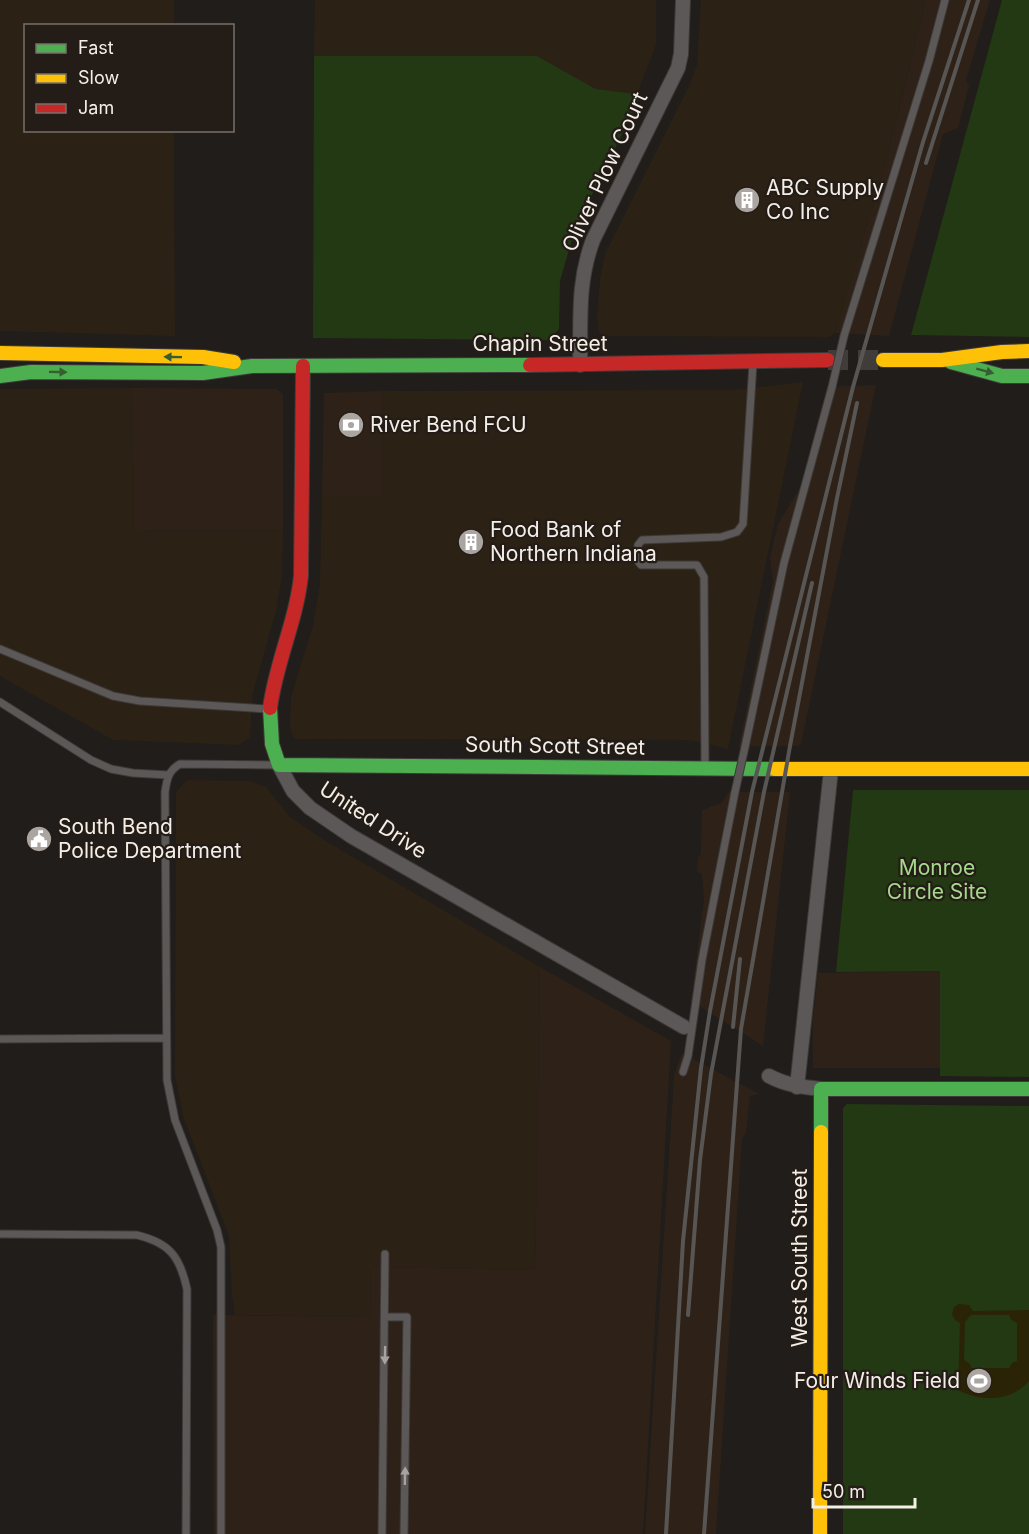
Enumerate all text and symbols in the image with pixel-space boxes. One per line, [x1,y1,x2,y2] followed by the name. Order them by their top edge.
[24,24,234,132] legend
[78,37,114,58] text: Fast
[78,67,119,88] text: Slow
[557,88,652,255] street label: Oliver Plow Court
[78,97,114,118] text: Jam
[766,175,884,224] place label: ABC Supply Co Inc
[732,185,762,215] building icon: ABC Supply Co Inc
[472,331,608,356] street label: Chapin Street
[163,352,182,361] one-way arrow
[49,367,68,377] one-way arrow
[976,367,994,376] one-way arrow
[336,410,366,440] bank icon: River Bend FCU
[370,412,527,437] place label: River Bend FCU
[490,517,657,566] place label: Food Bank of Northern Indiana
[456,527,486,557] building icon: Food Bank of Northern Indiana
[465,731,645,760] street label: South Scott Street
[315,776,432,864] street label: United Drive
[58,814,242,863] place label: South Bend Police Department
[24,824,54,854] public building icon: South Bend Police Department
[887,855,987,904] park label: Monroe Circle Site
[787,1169,812,1347] street label: West South Street
[380,1345,390,1364] one-way arrow
[964,1366,994,1396] sports icon: Four Winds Field
[794,1368,960,1393] place label: Four Winds Field
[400,1466,409,1485] one-way arrow
[813,1471,915,1509] scale bar
[822,1481,865,1502] text: 50 m

